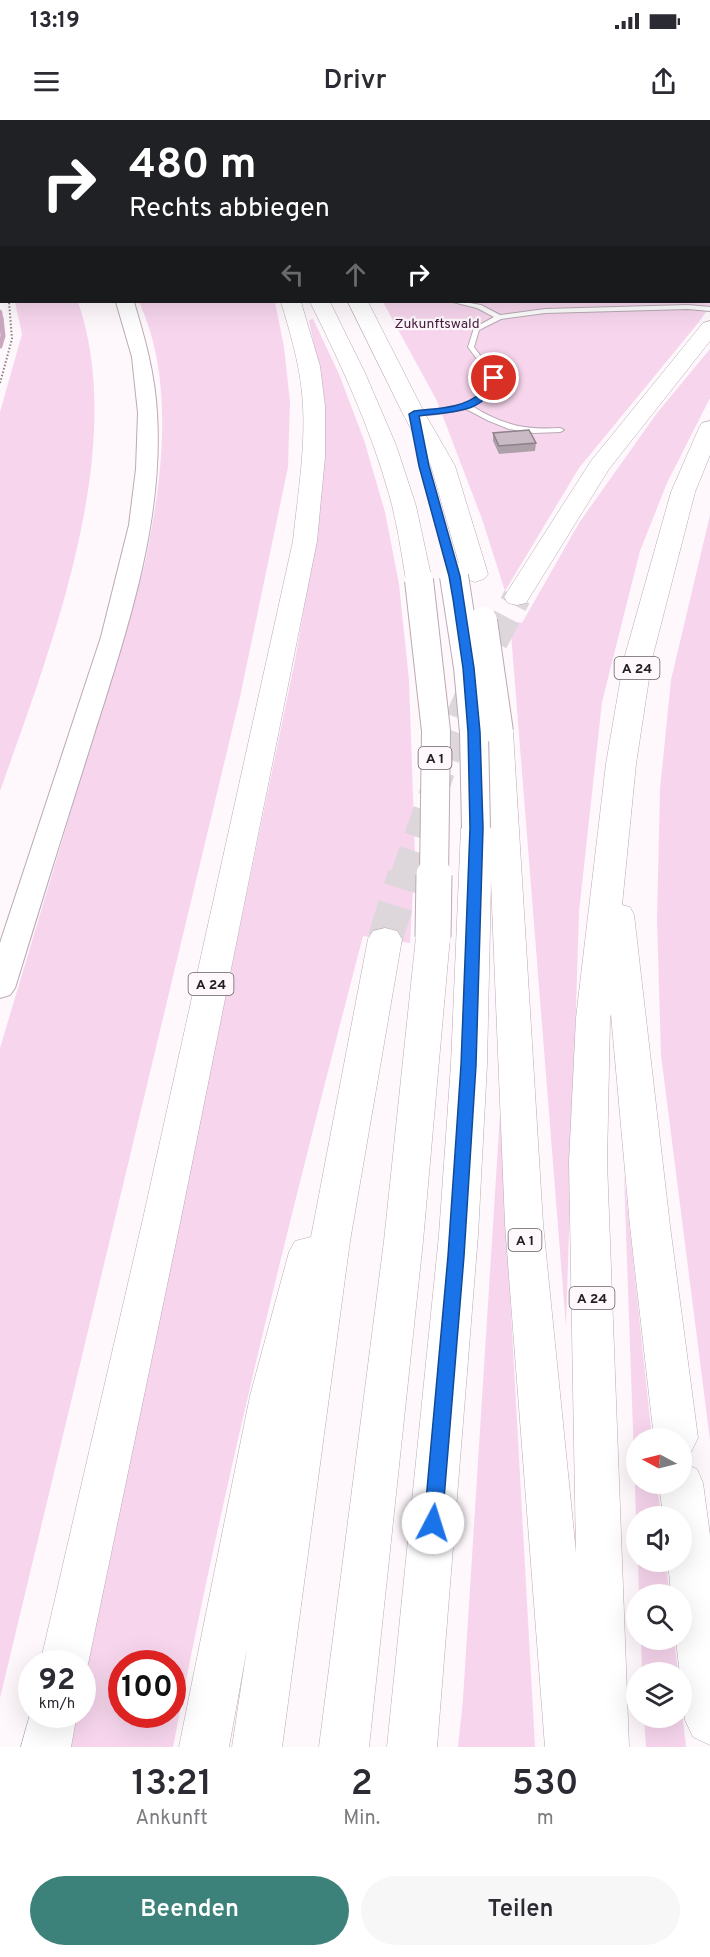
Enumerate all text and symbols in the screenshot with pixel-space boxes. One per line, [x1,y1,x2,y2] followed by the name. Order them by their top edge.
[30,8,80,35] text: 13:19
[323,64,387,98] text: Drivr
[30,65,63,98] icon: menu
[647,65,680,98] icon: share
[129,140,257,193] text: 480 m
[30,144,108,222] icon: right
[129,192,330,226] text: Rechts abbiegen
[276,258,309,291] icon: left
[339,258,372,291] icon: ahead
[402,258,435,291] icon: right
[394,316,480,333] park label: Zukunftswald
[468,352,519,403] pin
[477,361,510,394] icon: arrive
[614,657,660,679] road number: A 24
[418,747,452,769] road number: A 1
[188,973,234,995] road number: A 24
[508,1229,542,1251] road number: A 1
[570,1287,614,1309] road number: A 24
[626,1428,692,1494] north arrow
[626,1428,692,1728] map controls
[401,1491,465,1555] position arrow
[626,1506,692,1572] button: sound
[626,1584,692,1650] button: search
[108,1650,186,1728] speed limit sign: 100
[626,1662,692,1728] button: layers
[39,1663,75,1700] text: 92
[39,1695,75,1714] text: km/h
[131,1762,212,1808] text: 13:21
[351,1762,373,1808] text: 2
[512,1762,579,1808] text: 530
[136,1806,208,1832] text: Ankunft
[343,1806,380,1832] text: Min.
[537,1806,554,1832] text: m
[30,1876,349,1945] button: Beenden
[361,1876,680,1945] button: Teilen

